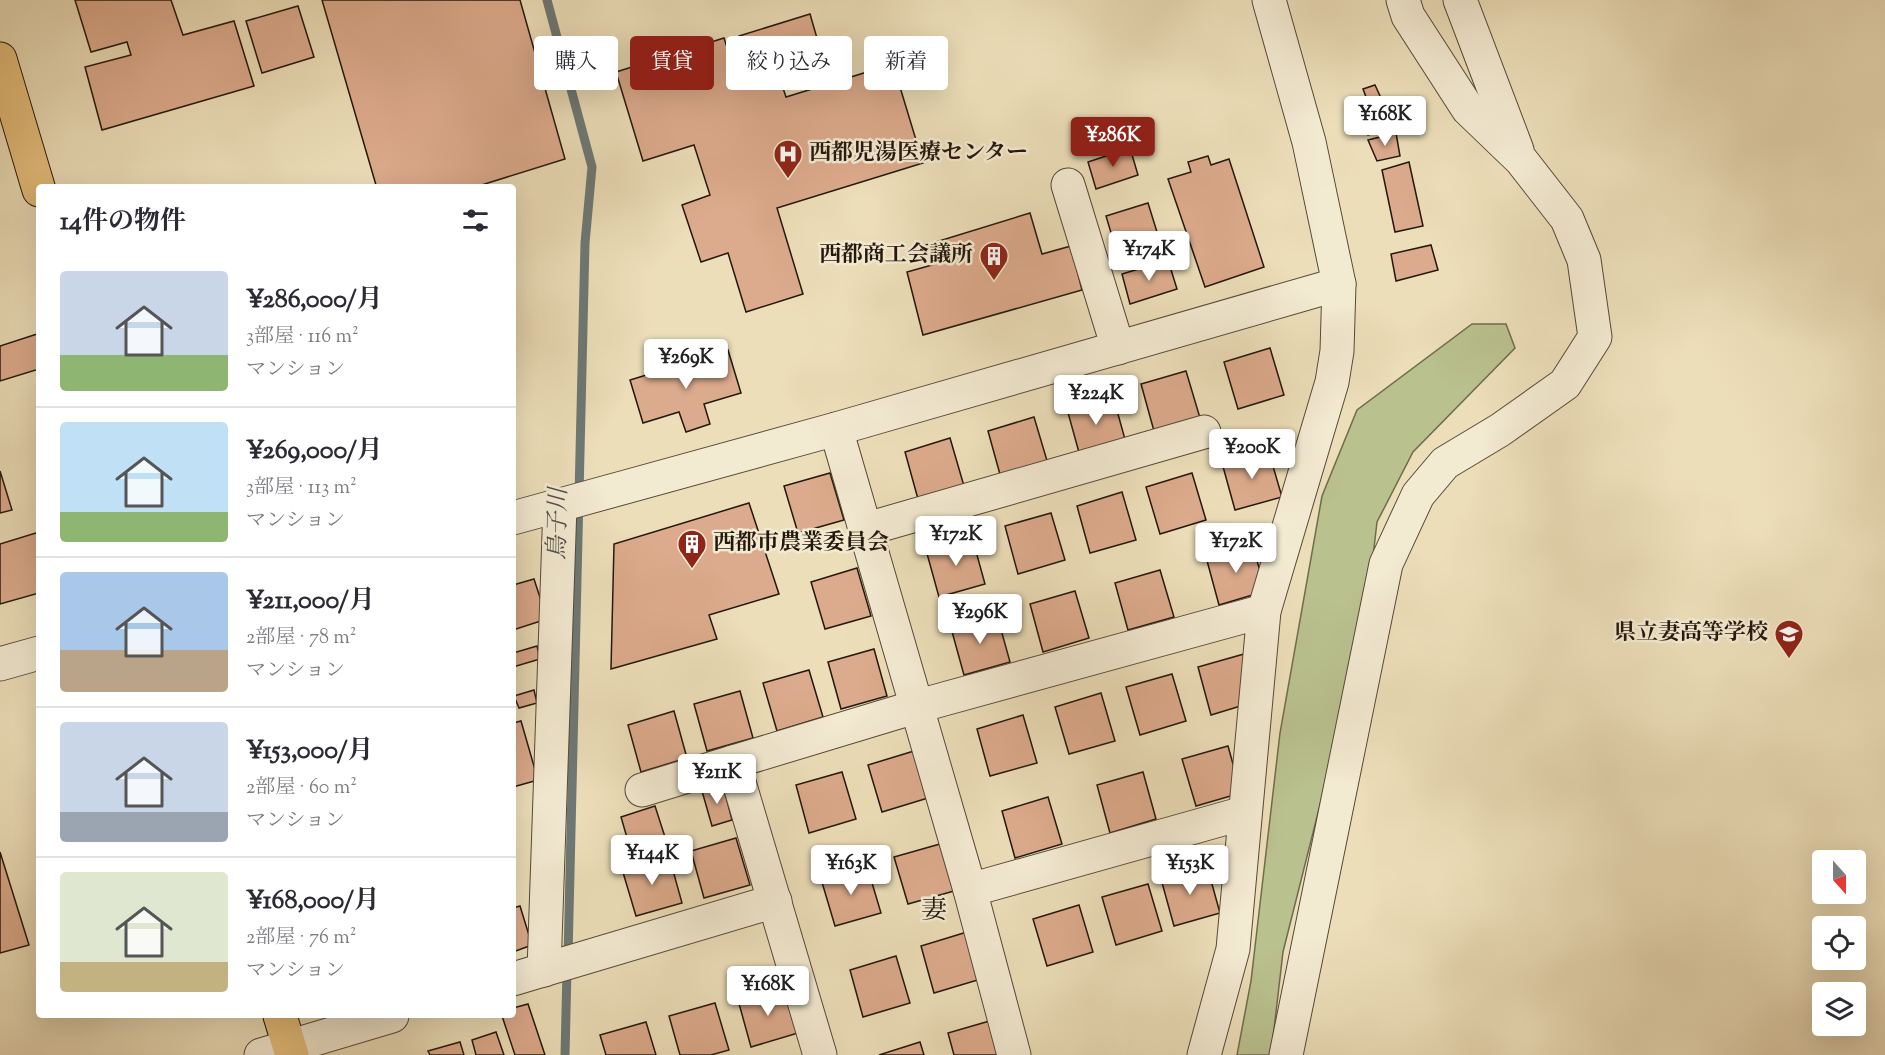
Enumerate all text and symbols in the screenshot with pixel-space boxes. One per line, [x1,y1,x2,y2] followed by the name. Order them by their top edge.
[534,36,618,90] chip: 購入
[630,36,714,90] chip: 賃貸
[726,36,852,90] chip: 絞り込み
[864,36,948,90] chip: 新着
[1343,96,1427,147] pin: ¥168K
[1358,101,1412,130] text: ¥168K
[1071,117,1155,168] pin: ¥286K
[1085,122,1141,151] text: ¥286K
[772,138,804,180] hospital icon: 西都児湯医療センター
[809,138,1028,170] place label: 西都児湯医療センター
[60,204,186,241] text: 14件の物件
[459,204,492,237] icon: filters
[1107,231,1191,282] pin: ¥174K
[1123,236,1175,265] text: ¥174K
[819,240,973,272] place label: 西都商工会議所
[978,240,1010,282] building icon: 西都商工会議所
[246,282,383,319] text: ¥286,000/月
[108,295,180,367] icon: home
[246,323,359,352] text: 3部屋 · 116 m²
[644,339,728,390] pin: ¥269K
[658,344,714,373] text: ¥269K
[246,356,345,385] text: マンション
[1054,375,1138,426] pin: ¥224K
[1068,380,1124,409] text: ¥224K
[1210,429,1294,480] pin: ¥200K
[246,433,383,470] text: ¥269,000/月
[1223,434,1281,463] text: ¥200K
[108,446,180,518] icon: home
[246,474,357,503] text: 3部屋 · 113 m²
[541,485,577,560] water label: 鳥子川
[246,507,345,536] text: マンション
[914,516,998,567] pin: ¥172K
[929,521,983,550] text: ¥172K
[1194,523,1278,574] pin: ¥172K
[676,528,708,570] building icon: 西都市農業委員会
[713,528,889,560] place label: 西都市農業委員会
[1209,528,1263,557] text: ¥172K
[246,583,375,620] text: ¥211,000/月
[938,594,1022,645] pin: ¥296K
[108,596,180,668] icon: home
[952,599,1008,628] text: ¥296K
[1614,618,1768,650] place label: 県立妻高等学校
[1773,618,1805,660] school or university icon: 県立妻高等学校
[246,624,356,653] text: 2部屋 · 78 m²
[246,657,345,686] text: マンション
[246,733,374,770] text: ¥153,000/月
[108,746,180,818] icon: home
[675,754,759,805] pin: ¥211K
[692,759,742,788] text: ¥211K
[246,774,357,803] text: 2部屋 · 60 m²
[246,807,345,836] text: マンション
[610,835,694,886] pin: ¥144K
[625,840,679,869] text: ¥144K
[809,845,893,896] pin: ¥163K
[1148,845,1232,896] pin: ¥153K
[825,850,877,879] text: ¥163K
[1165,850,1215,879] text: ¥153K
[1812,850,1866,904] north arrow
[1812,850,1866,1036] map controls
[246,883,380,920] text: ¥168,000/月
[921,893,947,930] district label: 妻
[108,896,180,968] icon: home
[1812,916,1866,970] button: locate
[246,924,356,953] text: 2部屋 · 76 m²
[246,957,345,986] text: マンション
[726,966,810,1017] pin: ¥168K
[741,971,795,1000] text: ¥168K
[1812,982,1866,1036] button: layers

